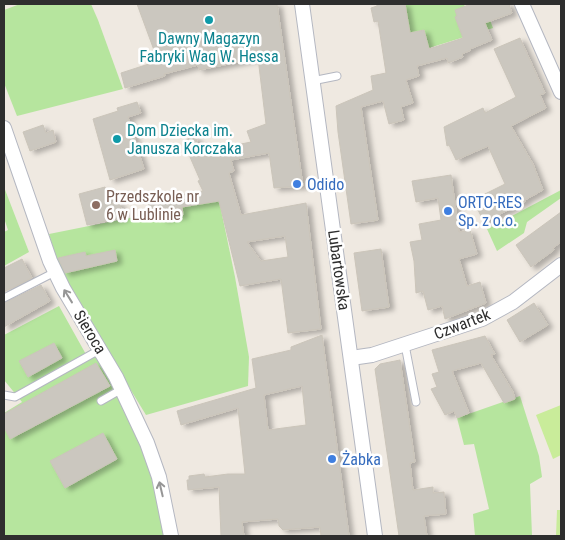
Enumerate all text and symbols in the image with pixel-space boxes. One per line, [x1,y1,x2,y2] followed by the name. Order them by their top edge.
[203,14,215,26] marker: Dawny Magazyn Fabryki Wag W. Hessa
[139,29,279,66] place label: Dawny Magazyn Fabryki Wag W. Hessa
[127,121,242,158] place label: Dom Dziecka im. Janusza Korczaka
[111,133,123,145] marker: Dom Dziecka im. Janusza Korczaka
[307,175,344,194] place label: Odido
[291,178,303,190] marker: Odido
[106,187,199,224] place label: Przedszkole nr 6 w Lublinie
[458,193,522,230] place label: ORTO-RES Sp. z o.o.
[90,199,102,211] marker: Przedszkole nr 6 w Lublinie
[442,205,454,217] marker: ORTO-RES Sp. z o.o.
[324,229,354,311] street label: Lubartowska
[63,289,73,303] one-way arrow
[431,304,494,343] street label: Czwartek
[70,307,110,357] street label: Sieroca
[342,450,381,469] place label: Żabka
[326,453,338,465] marker: Żabka
[156,481,165,497] one-way arrow

